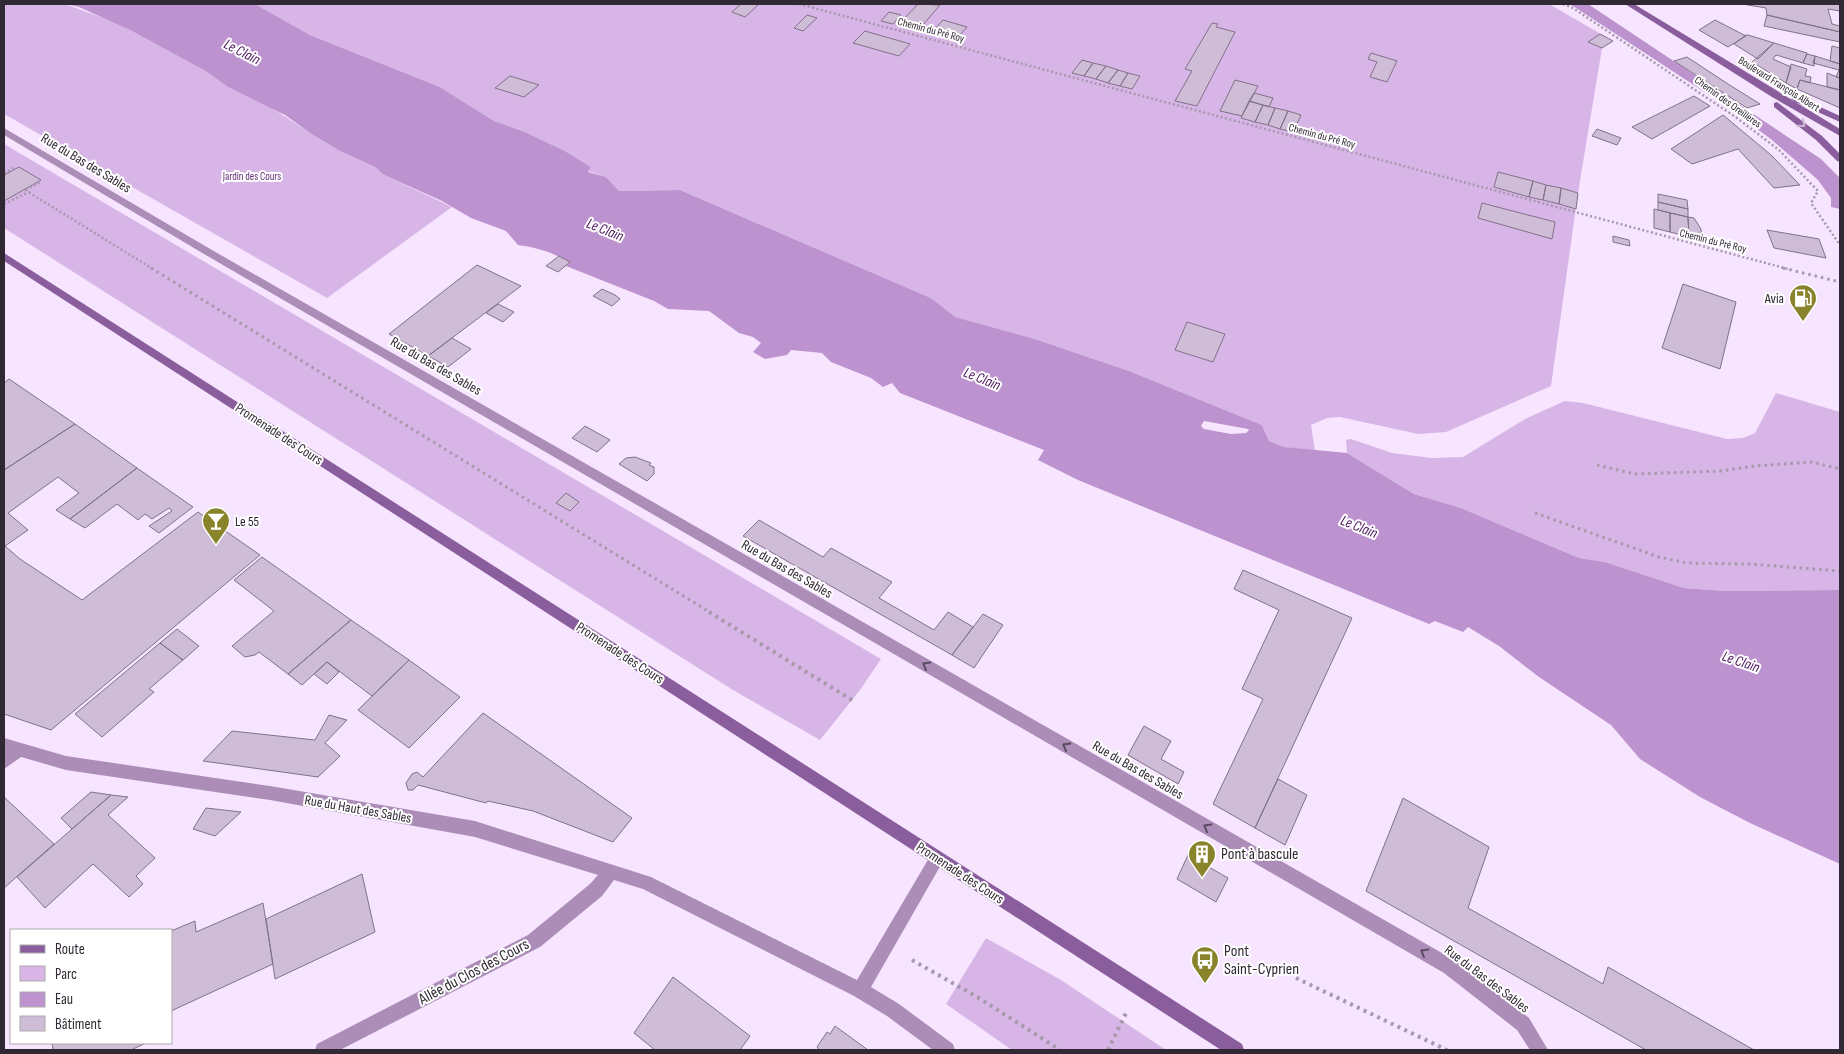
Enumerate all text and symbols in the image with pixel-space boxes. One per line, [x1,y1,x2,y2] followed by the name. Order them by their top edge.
[896,15,966,45] street label: Chemin du Pré Roy
[221,35,263,69] water label: Le Clain
[1736,54,1823,115] street label: Boulevard François Albert
[1692,73,1764,131] street label: Chemin des Oreillères
[1796,118,1805,126] one-way arrow
[1287,121,1357,151] street label: Chemin du Pré Roy
[38,129,134,197] street label: Rue du Bas des Sables
[222,170,281,183] park label: Jardin des Cours
[584,214,626,246] water label: Le Clain
[1678,226,1748,256] street label: Chemin du Pré Roy
[1788,283,1818,322] fuel station icon: Avia
[1764,290,1784,307] place label: Avia
[388,333,484,399] street label: Rue du Bas des Sables
[961,363,1003,395] water label: Le Clain
[232,399,326,469] street label: Promenade des Cours
[201,506,231,545] bar icon: Le 55
[1338,511,1380,543] water label: Le Clain
[235,513,259,530] place label: Le 55
[739,536,835,602] street label: Rue du Bas des Sables
[573,618,667,688] street label: Promenade des Cours
[1720,647,1762,677] water label: Le Clain
[922,662,931,672] one-way arrow
[1090,737,1186,803] street label: Rue du Bas des Sables
[1063,743,1072,753] one-way arrow
[303,791,413,827] street label: Rue du Haut des Sables
[1204,824,1213,834] one-way arrow
[913,838,1007,908] street label: Promenade des Cours
[1187,839,1217,878] building icon: Pont à bascule
[1221,845,1299,864] place label: Pont à bascule
[10,929,172,1044] legend
[415,935,533,1010] street label: Allée du Clos des Cours
[55,940,85,959] text: Route
[1441,941,1533,1017] street label: Rue du Bas des Sables
[1224,942,1299,979] place label: Pont Saint-Cyprien
[1190,945,1220,984] bus stop icon: Pont Saint-Cyprien
[1420,948,1429,958] one-way arrow
[55,965,77,984] text: Parc
[55,990,73,1009] text: Eau
[55,1015,102,1034] text: Bâtiment

